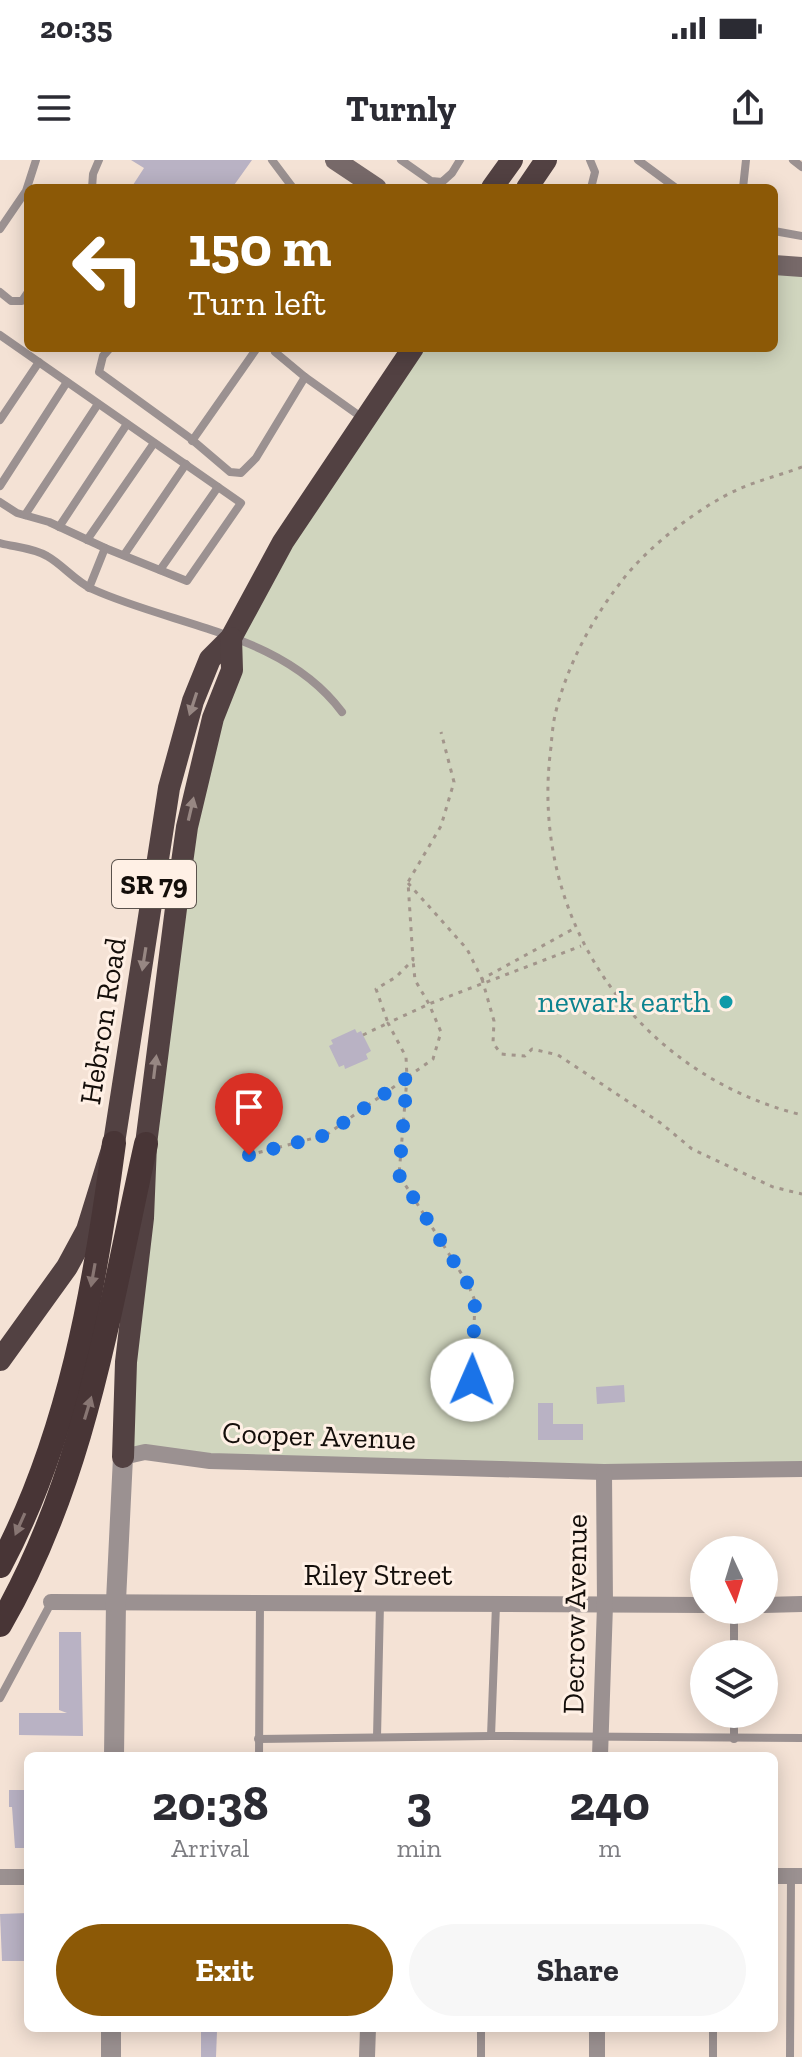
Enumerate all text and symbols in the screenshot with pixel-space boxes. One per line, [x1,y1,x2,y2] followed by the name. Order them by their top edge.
[40,10,112,46] text: 20:35
[32,86,76,130] icon: menu
[726,86,770,130] icon: share
[346,87,456,130] text: Turnly
[188,213,332,280] text: 150 m
[56,216,160,320] icon: left
[188,281,326,324] text: Turn left
[186,692,199,716] one-way arrow
[185,796,198,821] one-way arrow
[112,860,196,908] road number: SR 79
[72,934,134,1107] street label: Hebron Road
[137,947,149,972] one-way arrow
[538,984,710,1020] place label: newark earth
[717,993,735,1011] marker: newark earth
[149,1054,162,1079] one-way arrow
[215,1073,283,1155] pin
[227,1085,271,1129] icon: arrive
[86,1263,99,1288] one-way arrow
[430,1338,514,1422] position arrow
[82,1396,95,1420] one-way arrow
[222,1415,416,1457] street label: Cooper Avenue
[13,1512,26,1536] one-way arrow
[555,1514,595,1714] street label: Decrow Avenue
[690,1536,778,1624] north arrow
[690,1536,778,1728] map controls
[304,1557,452,1593] street label: Riley Street
[690,1640,778,1728] button: layers
[152,1775,269,1832] text: 20:38
[406,1775,432,1832] text: 3
[569,1775,650,1832] text: 240
[171,1832,250,1864] text: Arrival
[397,1832,441,1864] text: min
[598,1832,621,1864] text: m
[56,1924,393,2016] button: Exit
[409,1924,746,2016] button: Share

